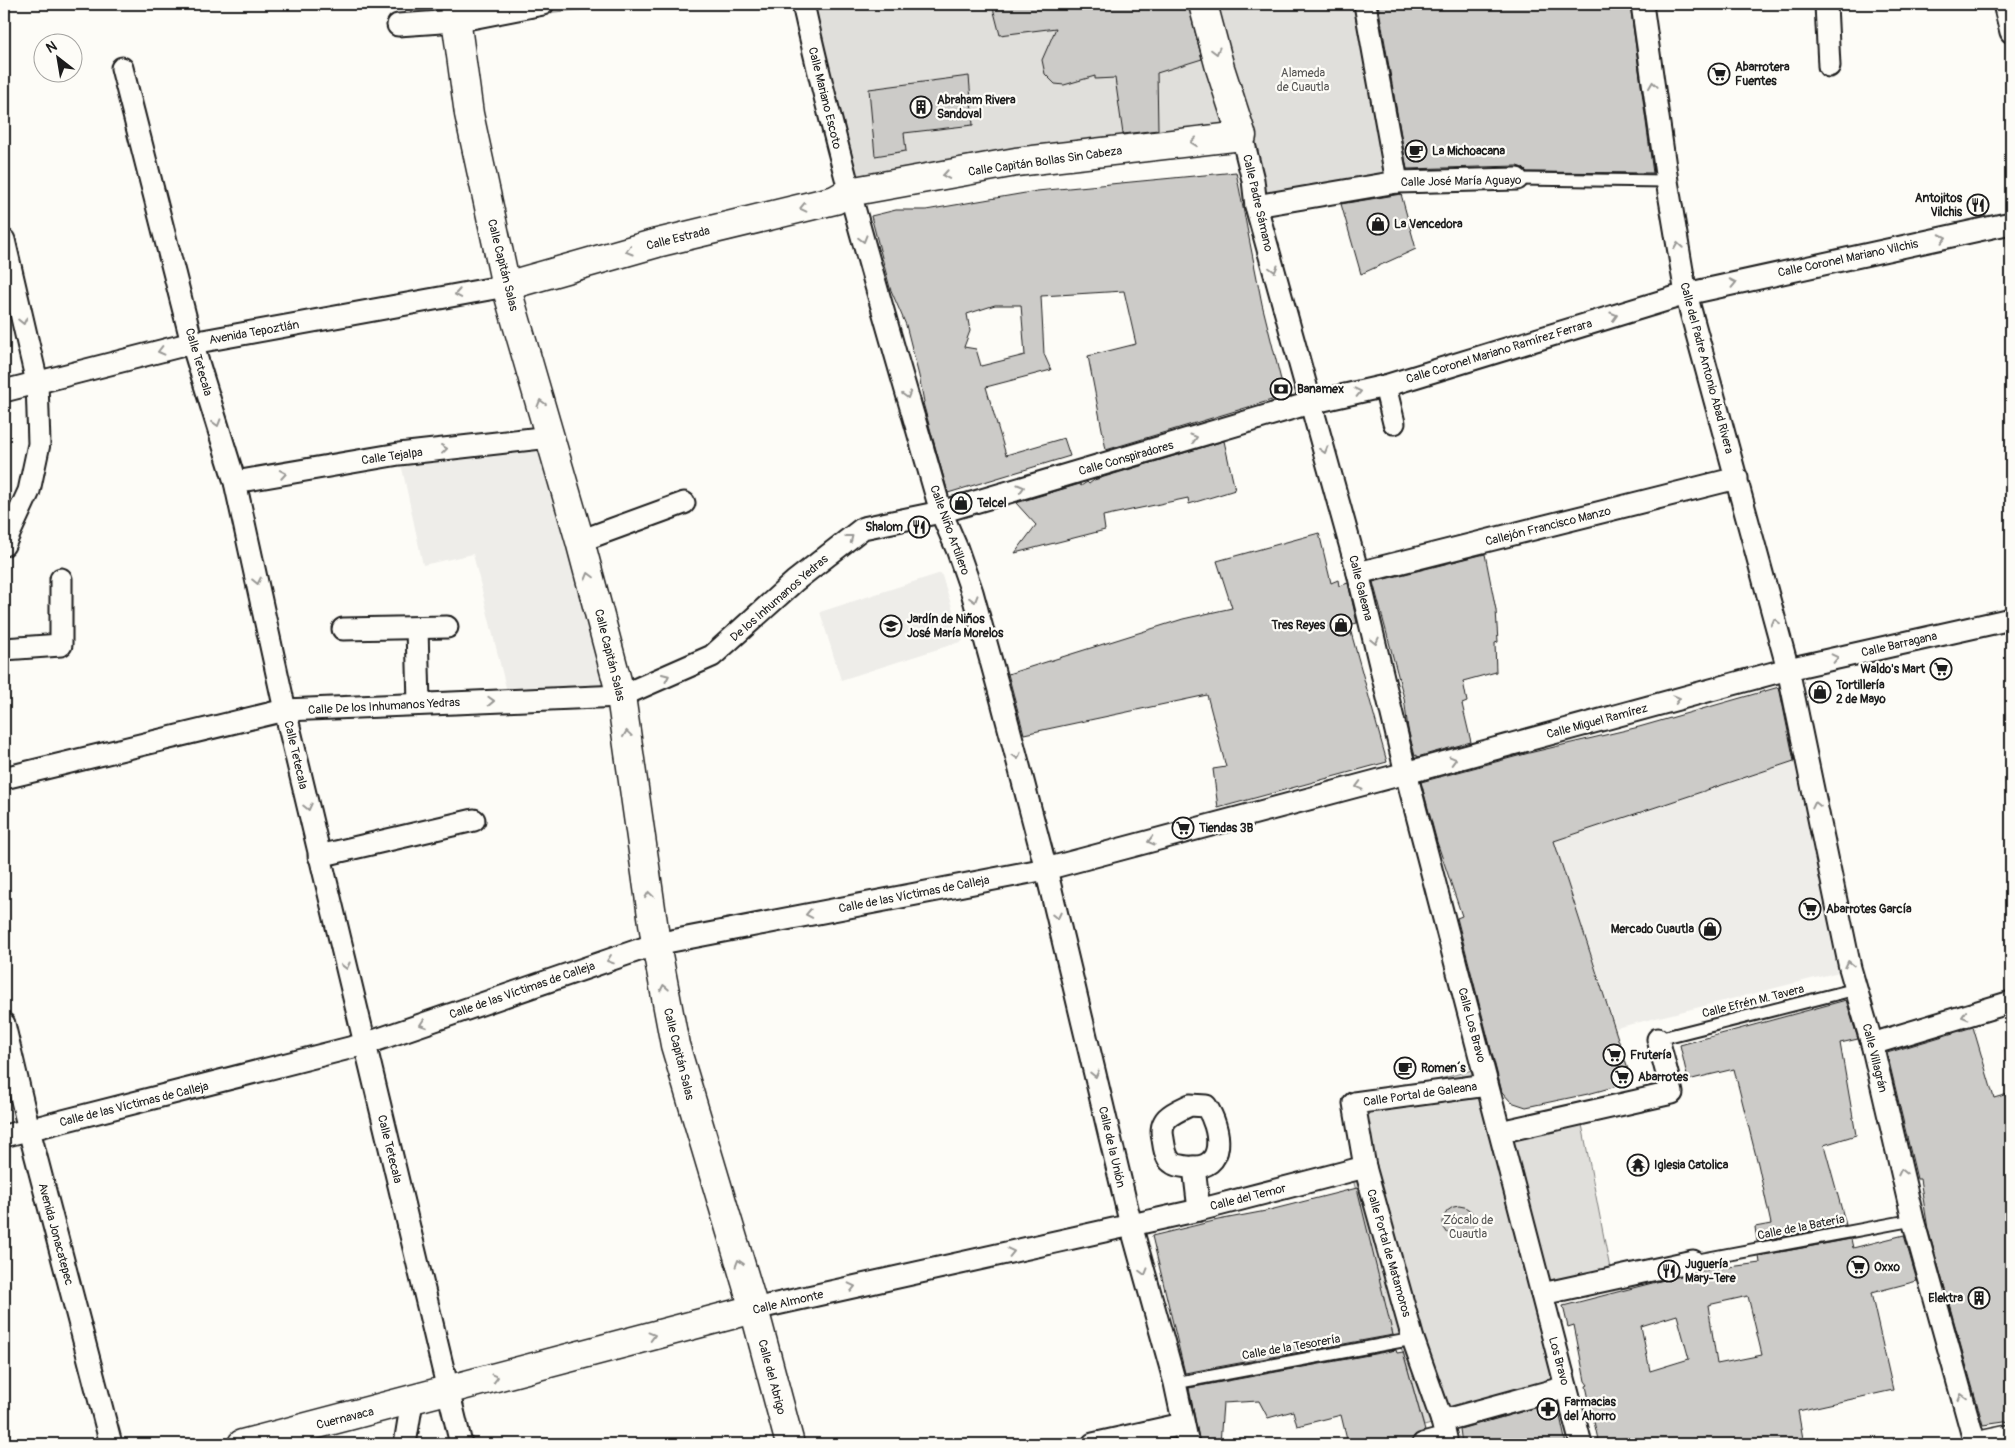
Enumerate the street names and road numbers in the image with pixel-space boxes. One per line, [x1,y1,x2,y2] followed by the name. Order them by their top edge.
[805,46,845,151] street label: Calle Mariano Escoto
[967,143,1123,180] street label: Calle Capitán Bollas Sin Cabeza
[1239,153,1276,254] street label: Calle Padre Sámano
[1400,173,1522,190] street label: Calle José María Aguayo
[484,218,521,313] street label: Calle Capitán Salas
[645,223,712,254] street label: Calle Estrada
[1777,236,1920,281] street label: Calle Coronel Mariano Vilchis
[1676,281,1737,456] street label: Calle del Padre Antonio Abad Rivera
[1404,316,1594,387] street label: Calle Coronel Mariano Ramírez Ferrara
[208,317,301,348] street label: Avenida Tepoztlán
[182,326,215,398] street label: Calle Tetecala
[1077,438,1176,479] street label: Calle Conspiradores
[361,445,424,468] street label: Calle Tejalpa
[926,483,973,578] street label: Calle Niño Artillero
[1484,503,1613,549] street label: Callejón Francisco Manzo
[727,551,832,645] street label: De los Inhumanos Yedras
[1345,554,1376,623] street label: Calle Galeana
[591,608,628,703] street label: Calle Capitán Salas
[1860,628,1939,660] street label: Calle Barragana
[308,695,461,718] street label: Calle De los Inhumanos Yedras
[1545,701,1649,742] street label: Calle Miguel Ramírez
[280,719,311,791] street label: Calle Tetecala
[837,872,991,916] street label: Calle de las Víctimas de Calleja
[447,958,597,1022] street label: Calle de las Víctimas de Calleja
[1701,981,1806,1021] street label: Calle Efrén M. Tavera
[1454,986,1489,1065] street label: Calle Los Bravo
[660,1007,697,1102] street label: Calle Capitán Salas
[1859,1022,1890,1094] street label: Calle Villagrán
[58,1079,211,1130] street label: Calle de las Víctimas de Calleja
[1362,1079,1478,1110] street label: Calle Portal de Galeana
[1095,1105,1128,1189] street label: Calle de la Unión
[374,1113,405,1185] street label: Calle Tetecala
[35,1181,76,1287] street label: Avenida Jonacatepec
[1209,1181,1288,1214] street label: Calle del Temor
[1363,1188,1414,1319] street label: Calle Portal de Matamoros
[1756,1212,1847,1243] street label: Calle de la Batería
[751,1287,825,1318] street label: Calle Almonte
[1241,1331,1342,1364] street label: Calle de la Tesorería
[1545,1335,1572,1388] street label: Los Bravo
[754,1338,789,1417] street label: Calle del Abrigo
[315,1404,376,1433] street label: Cuernavaca

